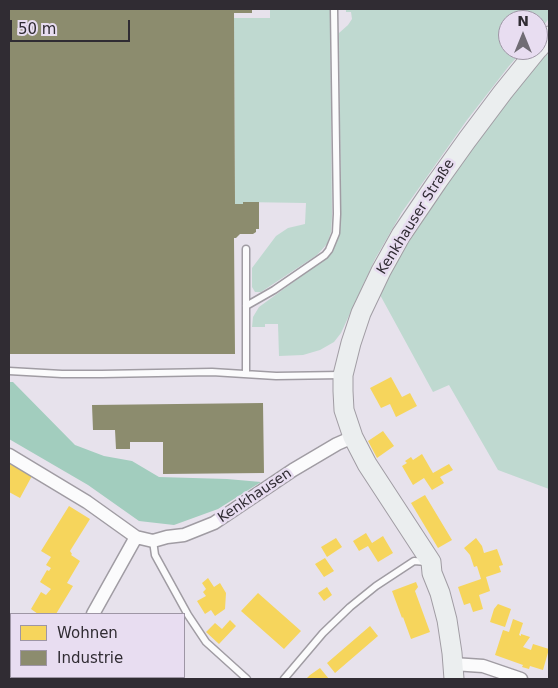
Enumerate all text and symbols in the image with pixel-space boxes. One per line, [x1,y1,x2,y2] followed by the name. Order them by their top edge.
[12,10,132,42] scale bar
[498,10,548,60] north arrow
[517,13,529,29] text: N
[18,20,56,38] text: 50 m
[374,156,458,278] street label: Kenkhauser Straße
[215,465,295,527] street label: Kenkhausen
[10,613,185,678] legend
[57,624,118,642] text: Wohnen
[57,649,123,667] text: Industrie

